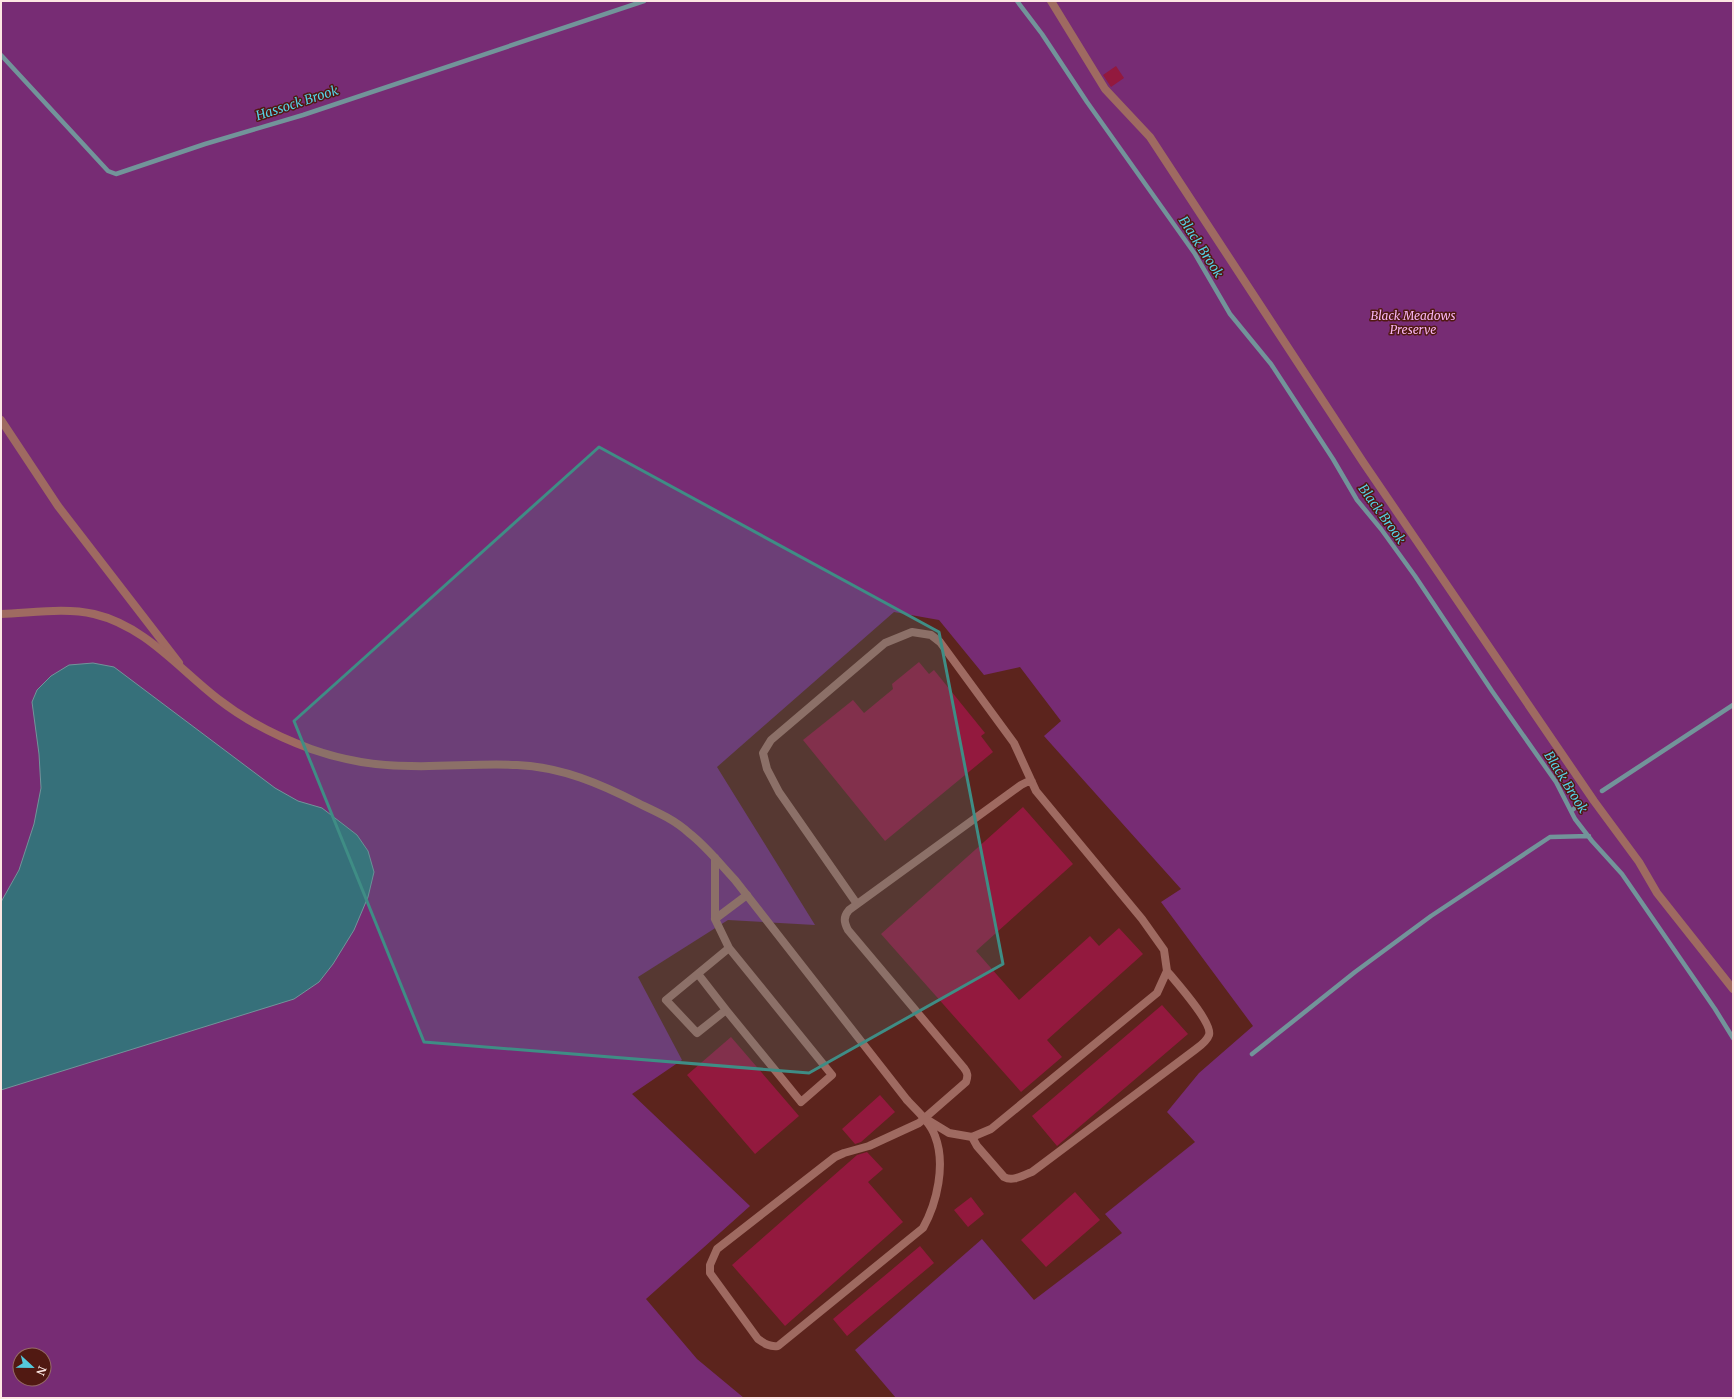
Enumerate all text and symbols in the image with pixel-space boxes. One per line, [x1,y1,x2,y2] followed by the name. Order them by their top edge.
[253,82,340,125] water label: Hassock Brook
[1175,213,1227,281] water label: Black Brook
[1371,308,1455,337] park label: Black Meadows Preserve
[1355,481,1409,547] water label: Black Brook
[1540,748,1592,816] water label: Black Brook
[12,1347,52,1387] north arrow
[33,1364,49,1378] text: N

